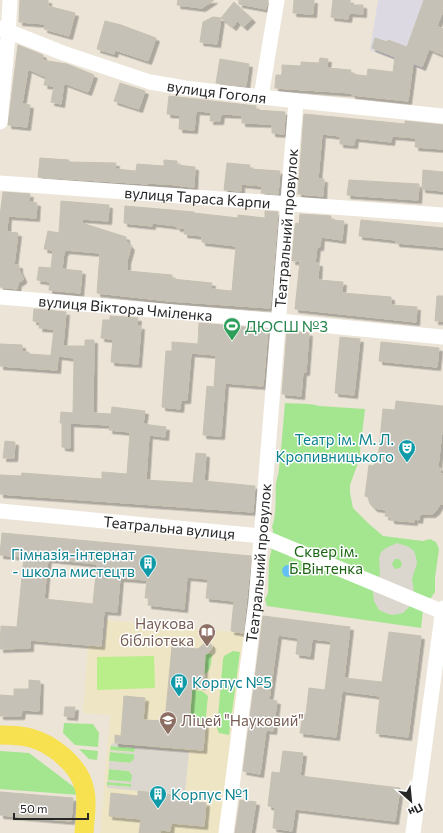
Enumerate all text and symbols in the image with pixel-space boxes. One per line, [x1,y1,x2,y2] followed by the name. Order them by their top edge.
[166,76,267,107] street label: вулиця Гоголя
[270,148,301,309] street label: Театральний провулок
[124,183,271,212] street label: вулиця Тараса Карпи
[38,291,213,324] street label: вулиця Віктора Чміленка
[222,316,242,341] sports icon: ДЮСШ №3
[245,317,328,335] place label: ДЮСШ №3
[275,430,394,465] place label: Театр ім. М. Л. Кропивницького
[397,438,417,463] theatre icon: Театр ім. М. Л. Кропивницького
[242,483,274,644] street label: Театральний провулок
[102,512,236,542] street label: Театральна вулиця
[289,542,363,577] park label: Сквер ім. Б.Вінтенка
[11,545,135,580] place label: Гімназія-інтернат - школа мистецтв
[138,553,158,578] building icon: Гімназія-інтернат - школа мистецтв
[120,614,194,649] place label: Наукова бібліотека
[197,622,217,647] library icon: Наукова бібліотека
[169,672,189,697] building icon: Корпус №5
[192,673,272,691] place label: Корпус №5
[158,710,178,735] school or university icon: Ліцей "Науковий"
[181,711,304,729] place label: Ліцей "Науковий"
[391,781,431,821] north arrow
[148,784,168,809] building icon: Корпус №1
[171,785,249,803] place label: Корпус №1
[14,795,88,821] scale bar
[20,801,48,815] text: 50 m
[406,801,425,819] text: Пн

